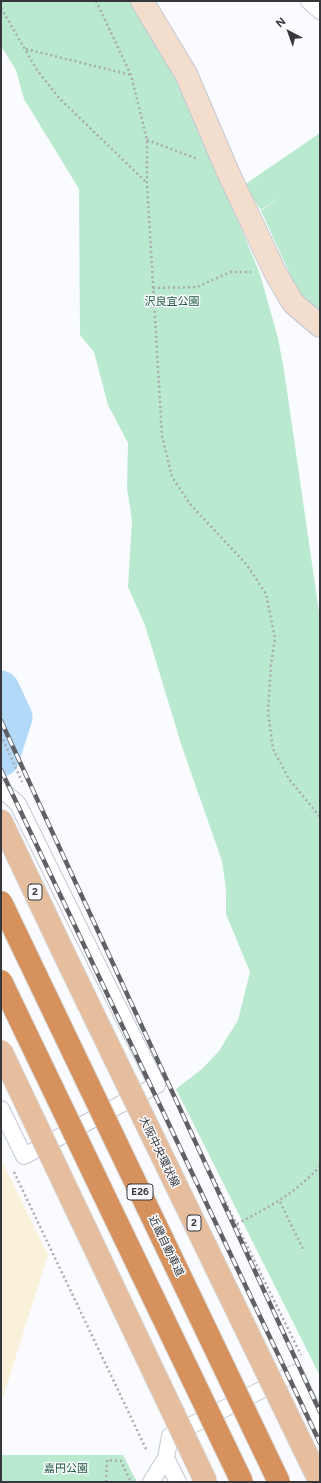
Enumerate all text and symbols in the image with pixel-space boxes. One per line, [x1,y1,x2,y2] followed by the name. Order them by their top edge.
[269,12,309,52] north arrow
[273,15,288,30] text: N
[145,295,199,309] park label: 沢良宜公園
[28,884,42,900] road number: 2
[136,1115,182,1189] street label: 大阪中央環状線
[127,1184,153,1200] road number: E26
[146,1213,186,1279] street label: 近畿自動車道
[187,1215,201,1231] road number: 2
[44,1462,88,1476] park label: 嘉円公園

